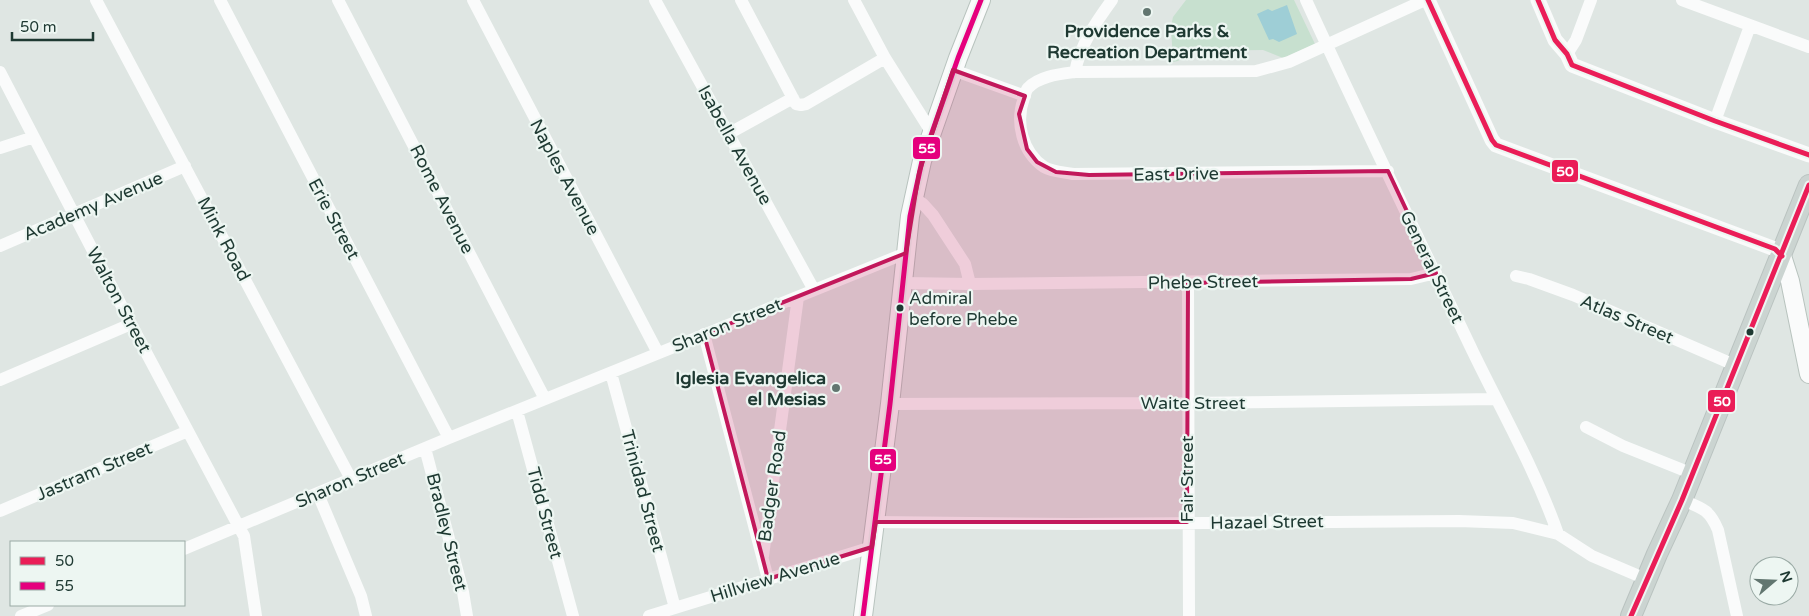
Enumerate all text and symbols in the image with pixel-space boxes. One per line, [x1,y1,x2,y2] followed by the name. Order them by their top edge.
[1141,6,1153,18] marker: Providence Parks & Recreation Department
[12,10,94,42] scale bar
[20,18,57,36] text: 50 m
[1047,20,1247,63] place label: Providence Parks & Recreation Department
[693,81,777,209] street label: Isabella Avenue
[525,115,605,239] street label: Naples Avenue
[912,136,941,160] line badge: 55
[918,140,936,157] text: 55
[405,141,479,257] street label: Rome Avenue
[1551,159,1579,183] line badge: 50
[1133,162,1219,186] street label: East Drive
[1556,163,1574,180] text: 50
[20,167,166,245] street label: Academy Avenue
[303,175,365,264] street label: Erie Street
[193,193,255,285] street label: Mink Road
[1395,207,1469,327] street label: General Street
[82,243,156,357] street label: Walton Street
[1147,270,1259,294] street label: Phebe Street
[909,288,1018,330] place label: Admiral before Phebe
[1577,289,1677,349] street label: Atlas Street
[669,293,785,357] street label: Sharon Street
[895,303,905,313] marker: Admiral before Phebe
[1745,327,1755,337] unlabelled marker
[675,367,826,410] place label: Iglesia Evangelica el Mesias
[830,382,842,394] marker: Iglesia Evangelica el Mesias
[1707,389,1736,413] line badge: 50
[1140,392,1246,414] street label: Waite Street
[1713,393,1731,410] text: 50
[616,427,670,555] street label: Trinidad Street
[753,429,791,543] street label: Badger Road
[1176,435,1198,523] street label: Fair Street
[33,437,155,505] street label: Jastram Street
[292,447,408,513] street label: Sharon Street
[869,448,897,472] line badge: 55
[874,451,892,468] text: 55
[522,465,568,561] street label: Tidd Street
[422,471,472,594] street label: Bradley Street
[1210,510,1324,534] street label: Hazael Street
[10,541,185,606] legend
[708,547,842,607] street label: Hillview Avenue
[55,552,74,570] text: 50
[1749,556,1799,606] north arrow
[1776,569,1796,585] text: N
[55,577,74,595] text: 55

